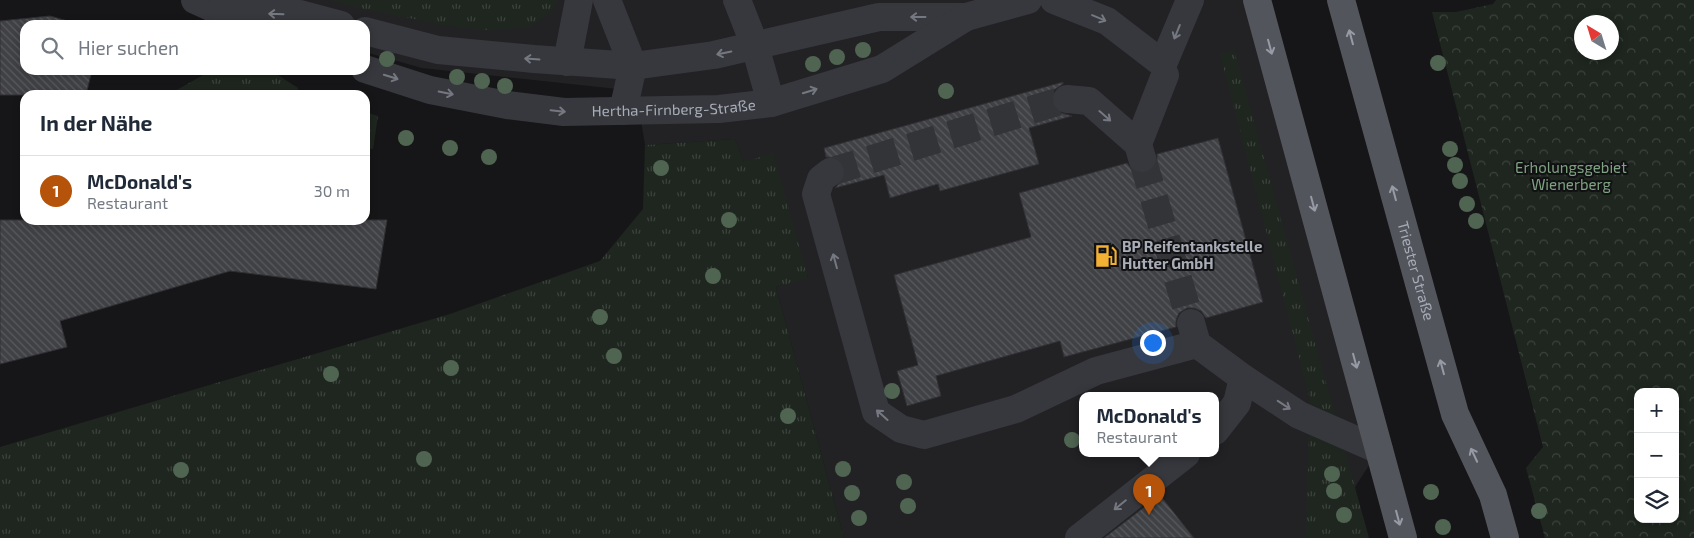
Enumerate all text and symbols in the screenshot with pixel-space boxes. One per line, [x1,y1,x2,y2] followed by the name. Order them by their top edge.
[268,9,284,18] one-way arrow
[910,12,926,22] one-way arrow
[1091,13,1106,23] one-way arrow
[1574,15,1619,60] north arrow
[20,20,370,75] search box
[1171,24,1181,39] one-way arrow
[1346,29,1356,45] one-way arrow
[38,34,66,62] icon: search
[78,36,179,59] text: Hier suchen
[1266,39,1275,55] one-way arrow
[717,49,733,58] one-way arrow
[525,54,541,63] one-way arrow
[383,73,399,83] one-way arrow
[802,86,818,96] one-way arrow
[437,88,453,98] one-way arrow
[592,95,757,119] street label: Hertha-Firnberg-Straße
[549,106,565,116] one-way arrow
[40,110,152,135] text: In der Nähe
[1099,110,1112,121] one-way arrow
[1515,158,1627,193] park label: Erholungsgebiet Wienerberg
[87,170,192,193] text: McDonald's
[53,181,59,200] text: 1
[314,181,350,200] text: 30 m
[1389,186,1399,202] one-way arrow
[87,193,168,212] text: Restaurant
[1308,195,1318,211] one-way arrow
[1394,219,1439,322] street label: Triester Straße
[1122,237,1262,272] place label: BP Reifentankstelle Hutter GmbH
[1093,243,1119,269] fuel station icon: BP Reifentankstelle Hutter GmbH
[829,253,839,269] one-way arrow
[1140,330,1166,356] your location
[1351,352,1361,368] one-way arrow
[1437,359,1446,375] one-way arrow
[1634,388,1679,523] map controls
[1634,388,1679,433] button: +
[1079,392,1219,457] popup
[1276,400,1290,410] one-way arrow
[1096,404,1202,427] text: McDonald's
[875,409,888,420] one-way arrow
[1096,427,1178,446] text: Restaurant
[1634,433,1679,478] button: −
[1469,448,1478,463] one-way arrow
[1133,474,1165,515] pin: 1
[1634,478,1679,523] button: layers
[1114,499,1127,510] one-way arrow
[1393,509,1403,525] one-way arrow

